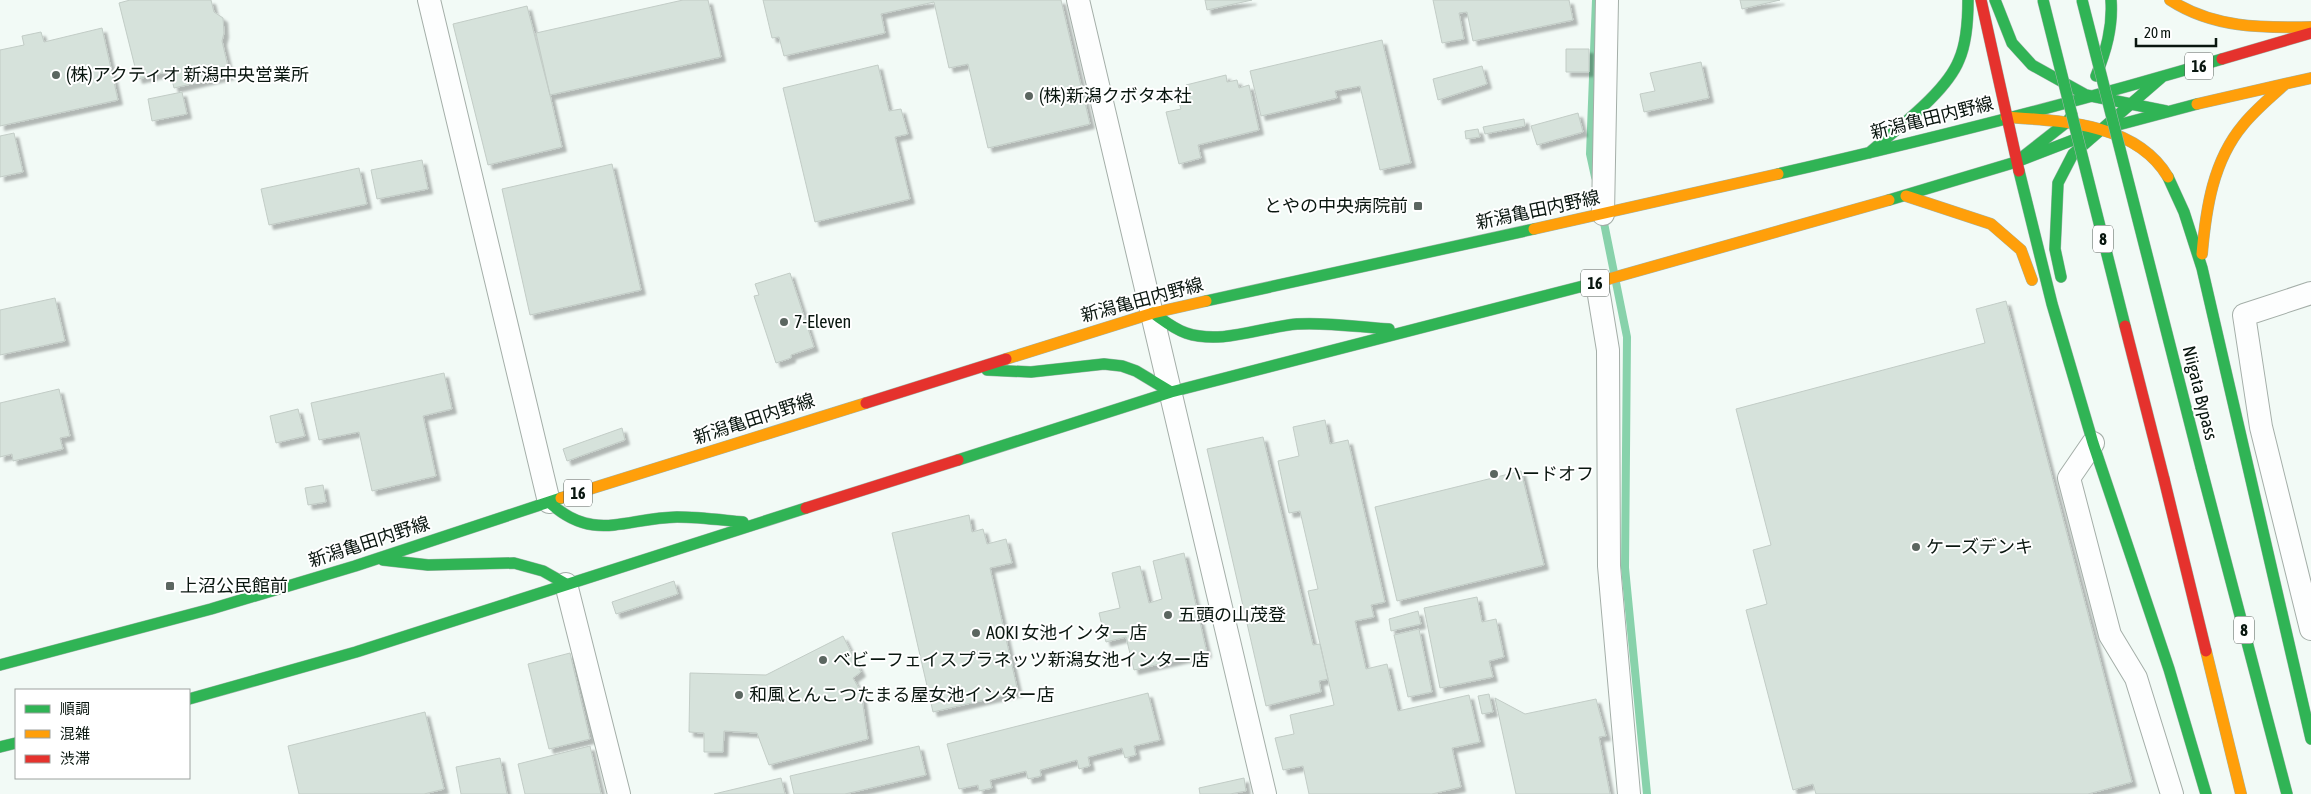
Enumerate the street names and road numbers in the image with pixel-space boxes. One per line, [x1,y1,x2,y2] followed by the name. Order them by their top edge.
[2185,52,2213,80] road number: 16
[1868,92,1996,143] street label: 新潟亀田内野線
[1474,186,1602,233] street label: 新潟亀田内野線
[2093,225,2113,252] road number: 8
[1581,270,1609,296] road number: 16
[1078,273,1205,326] street label: 新潟亀田内野線
[2179,344,2222,442] street label: Niigata Bypass
[691,389,817,448] street label: 新潟亀田内野線
[564,479,592,506] road number: 16
[306,512,432,571] street label: 新潟亀田内野線
[2234,616,2254,644] road number: 8

